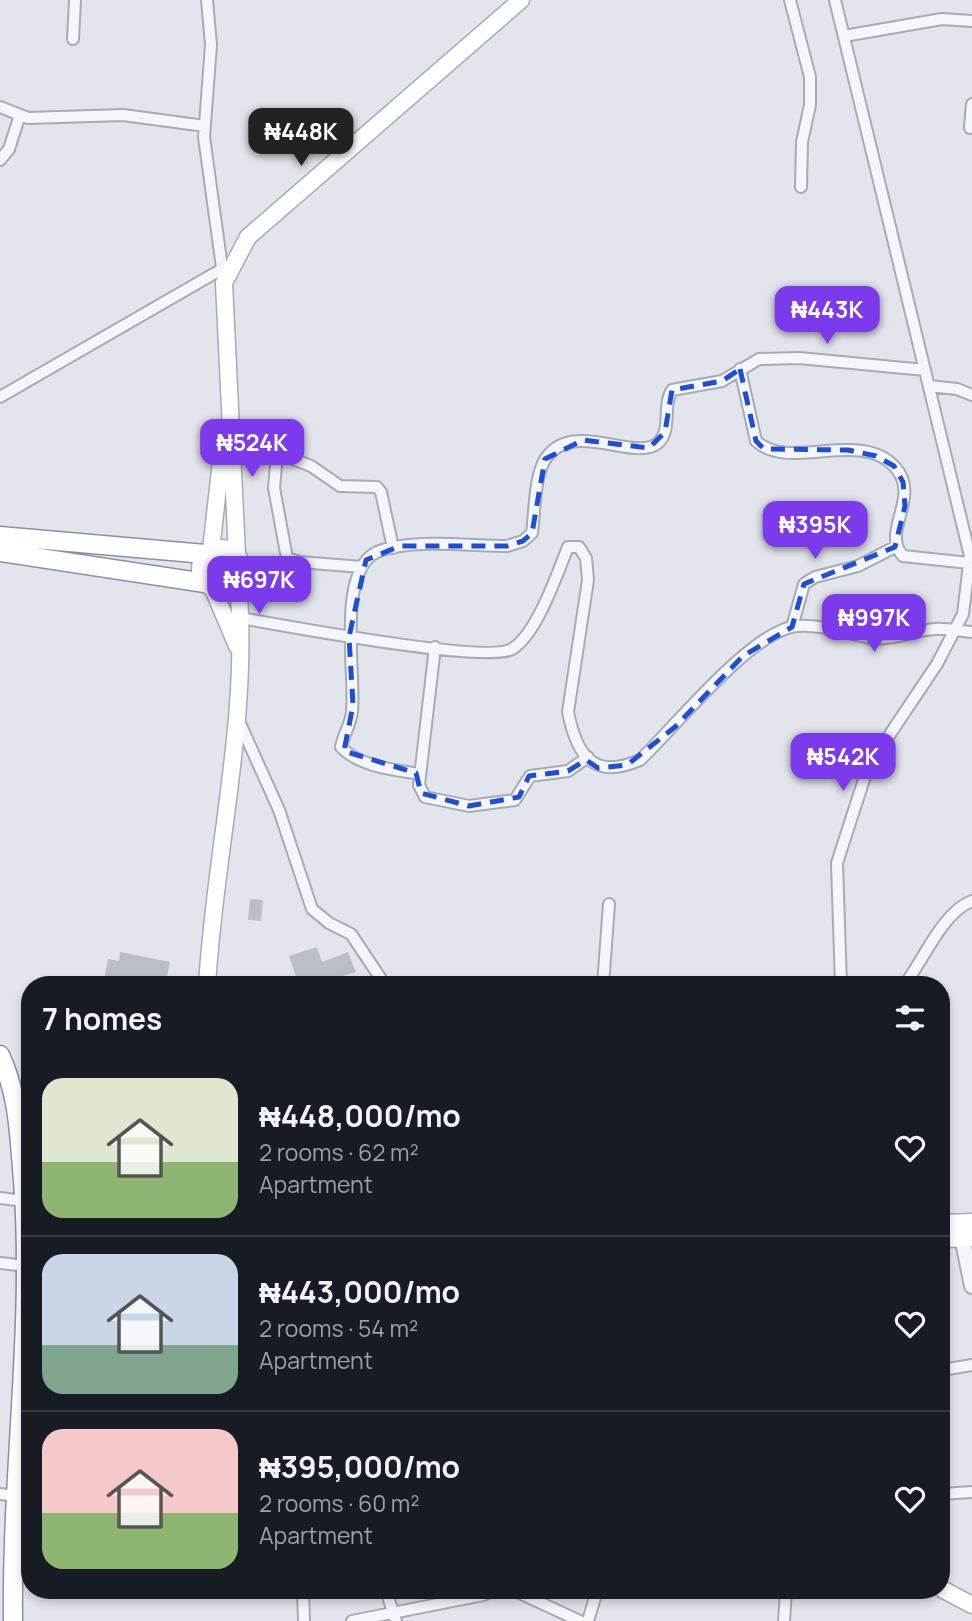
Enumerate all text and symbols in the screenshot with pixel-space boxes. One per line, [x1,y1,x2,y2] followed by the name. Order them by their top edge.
[252,108,350,168] pin: ₦448K
[264,115,338,147] text: ₦448K
[778,286,876,346] pin: ₦443K
[791,293,863,325] text: ₦443K
[203,420,301,479] pin: ₦524K
[216,426,288,458] text: ₦524K
[766,502,864,561] pin: ₦395K
[779,508,851,540] text: ₦395K
[210,556,308,616] pin: ₦697K
[223,563,295,595] text: ₦697K
[825,594,923,654] pin: ₦997K
[838,601,910,633] text: ₦997K
[794,734,892,793] pin: ₦542K
[807,740,879,772] text: ₦542K
[42,998,162,1039] text: 7 homes
[891,999,929,1037] icon: filters
[259,1095,461,1136] text: ₦448,000/mo
[98,1106,182,1190] icon: home
[891,1129,929,1167] icon: heart
[259,1136,419,1168] text: 2 rooms · 62 m²
[259,1168,373,1200] text: Apartment
[259,1271,460,1312] text: ₦443,000/mo
[98,1282,182,1366] icon: home
[891,1305,929,1343] icon: heart
[259,1312,418,1344] text: 2 rooms · 54 m²
[259,1344,373,1376] text: Apartment
[259,1446,460,1487] text: ₦395,000/mo
[98,1457,182,1541] icon: home
[891,1480,929,1518] icon: heart
[259,1487,420,1519] text: 2 rooms · 60 m²
[259,1519,373,1551] text: Apartment

